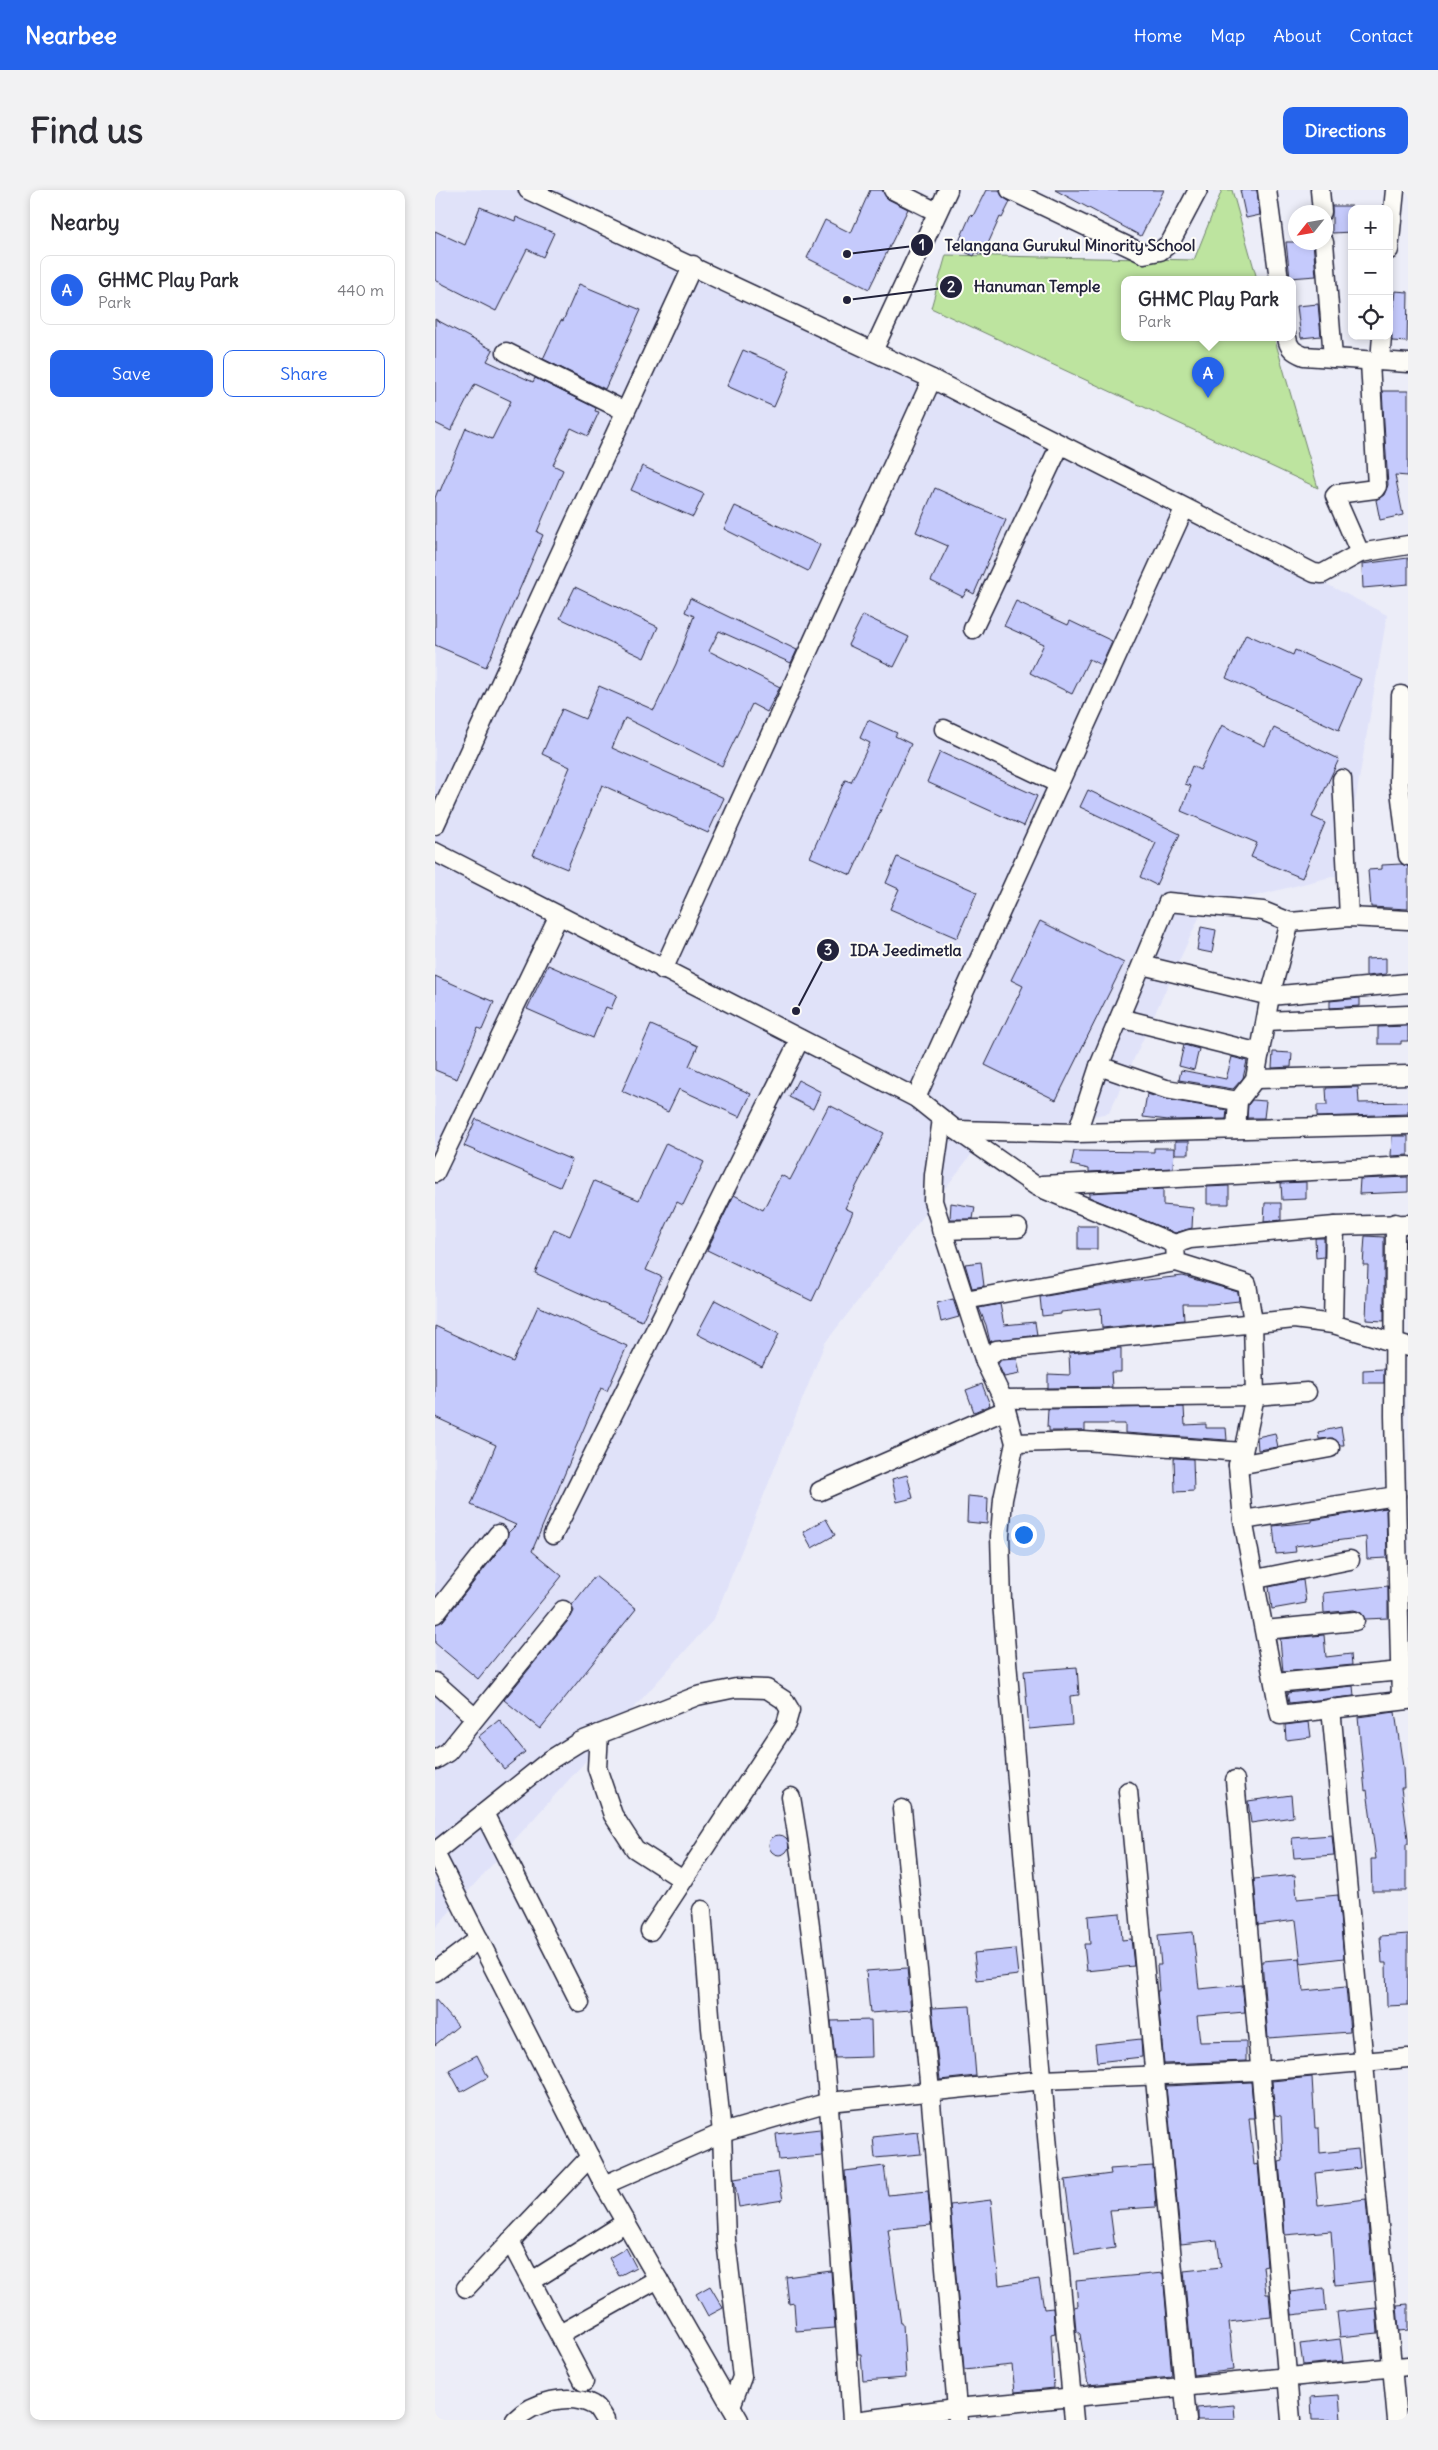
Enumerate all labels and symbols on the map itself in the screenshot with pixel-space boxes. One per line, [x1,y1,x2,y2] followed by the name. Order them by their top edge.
[1288,205,1333,250] north arrow
[909,230,1205,261] callout: Telangana Gurukul Minority School
[919,235,925,254] text: 1
[945,235,1195,256] text: Telangana Gurukul Minority School
[938,271,1110,302] callout: Hanuman Temple
[974,276,1101,297] text: Hanuman Temple
[947,277,955,296] text: 2
[1192,357,1224,398] pin: A
[815,935,972,966] callout: IDA Jeedimetla
[824,940,832,959] text: 3
[850,940,962,960] text: IDA Jeedimetla
[1011,1522,1037,1548] your location

